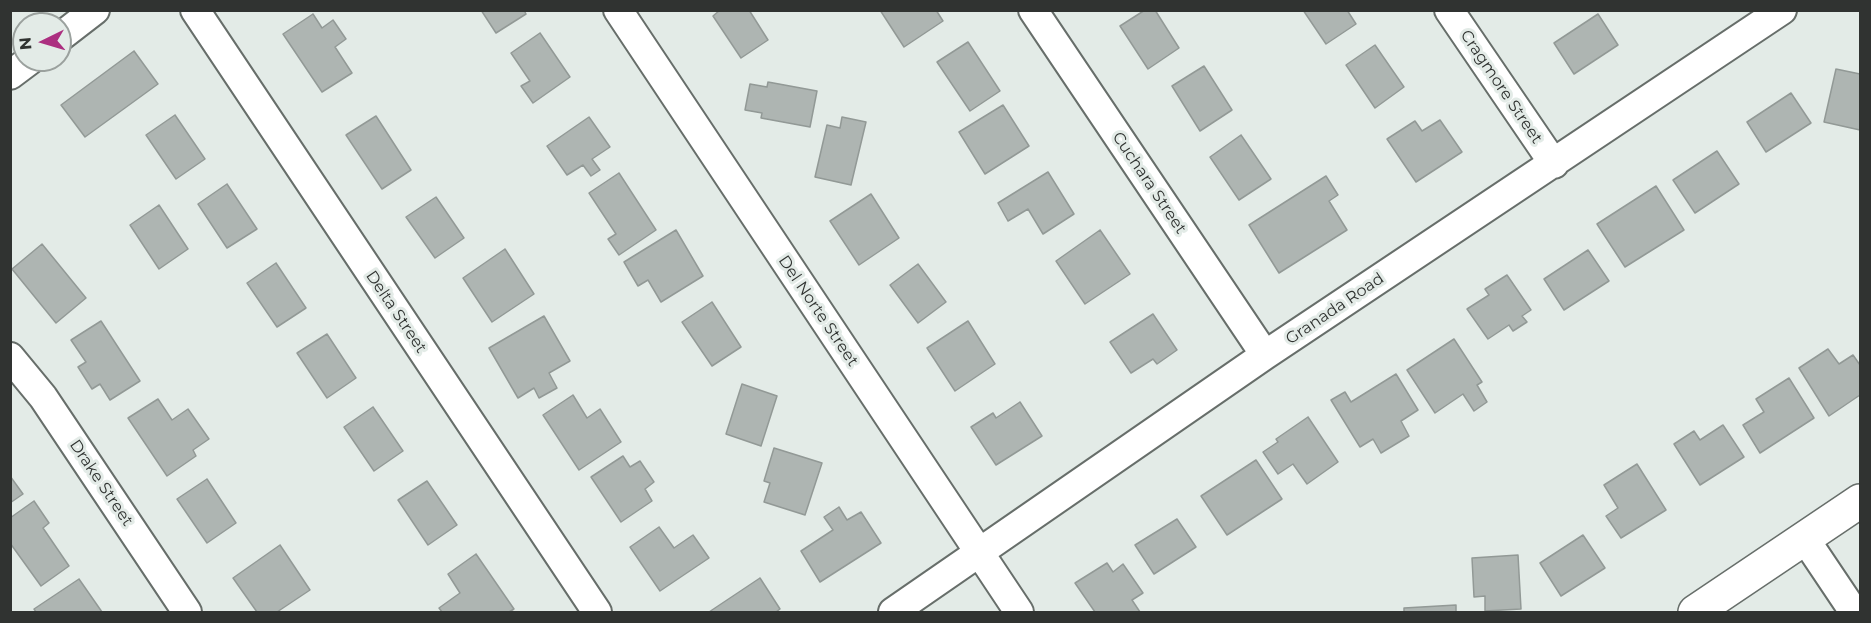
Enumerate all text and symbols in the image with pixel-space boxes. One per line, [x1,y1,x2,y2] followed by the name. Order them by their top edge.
[12,12,72,72] north arrow
[1456,27,1546,147] street label: Cragmore Street
[16,36,36,51] text: N
[1108,128,1190,238] street label: Cuchara Street
[774,252,862,370] street label: Del Norte Street
[361,267,431,357] street label: Delta Street
[1282,269,1388,349] street label: Granada Road
[65,436,137,530] street label: Drake Street

